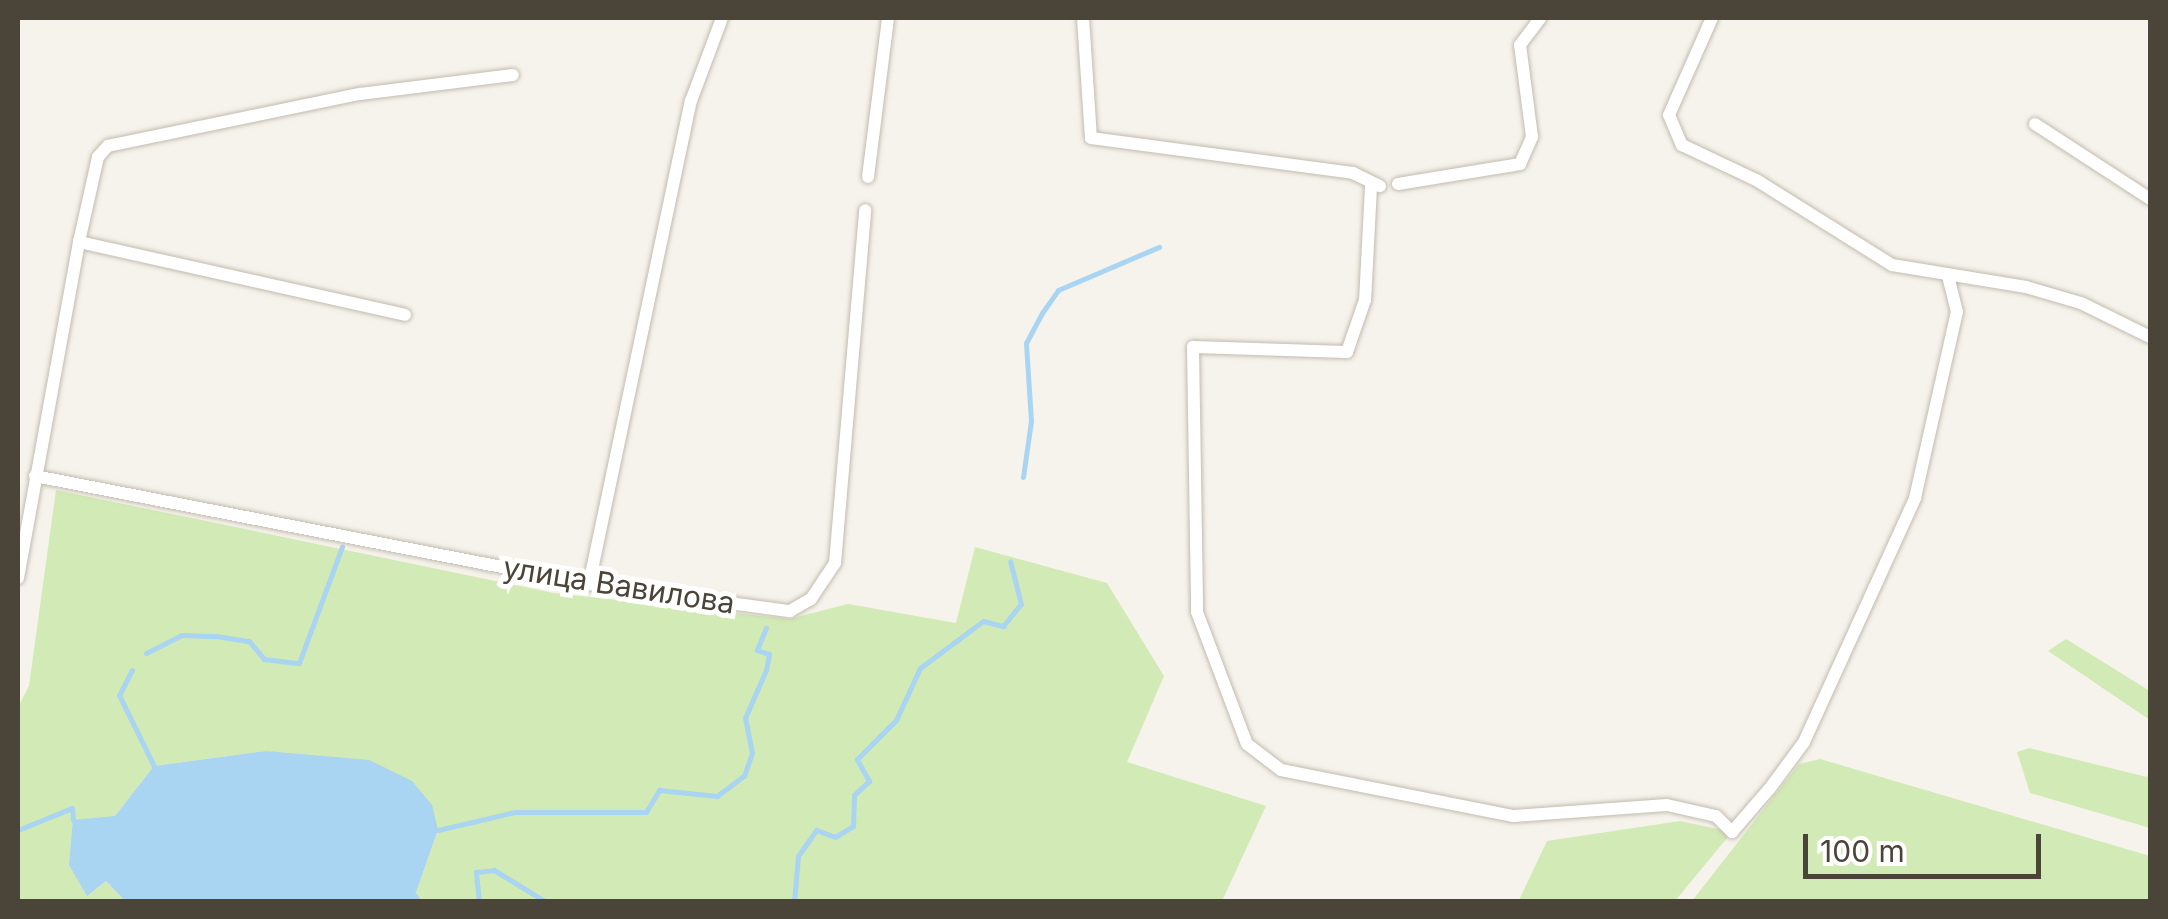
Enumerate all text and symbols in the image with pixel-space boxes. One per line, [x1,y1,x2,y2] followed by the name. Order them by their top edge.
[501,549,737,621] street label: улица Вавилова
[1808,814,2046,876] scale bar
[1820,833,1905,869] text: 100 m

